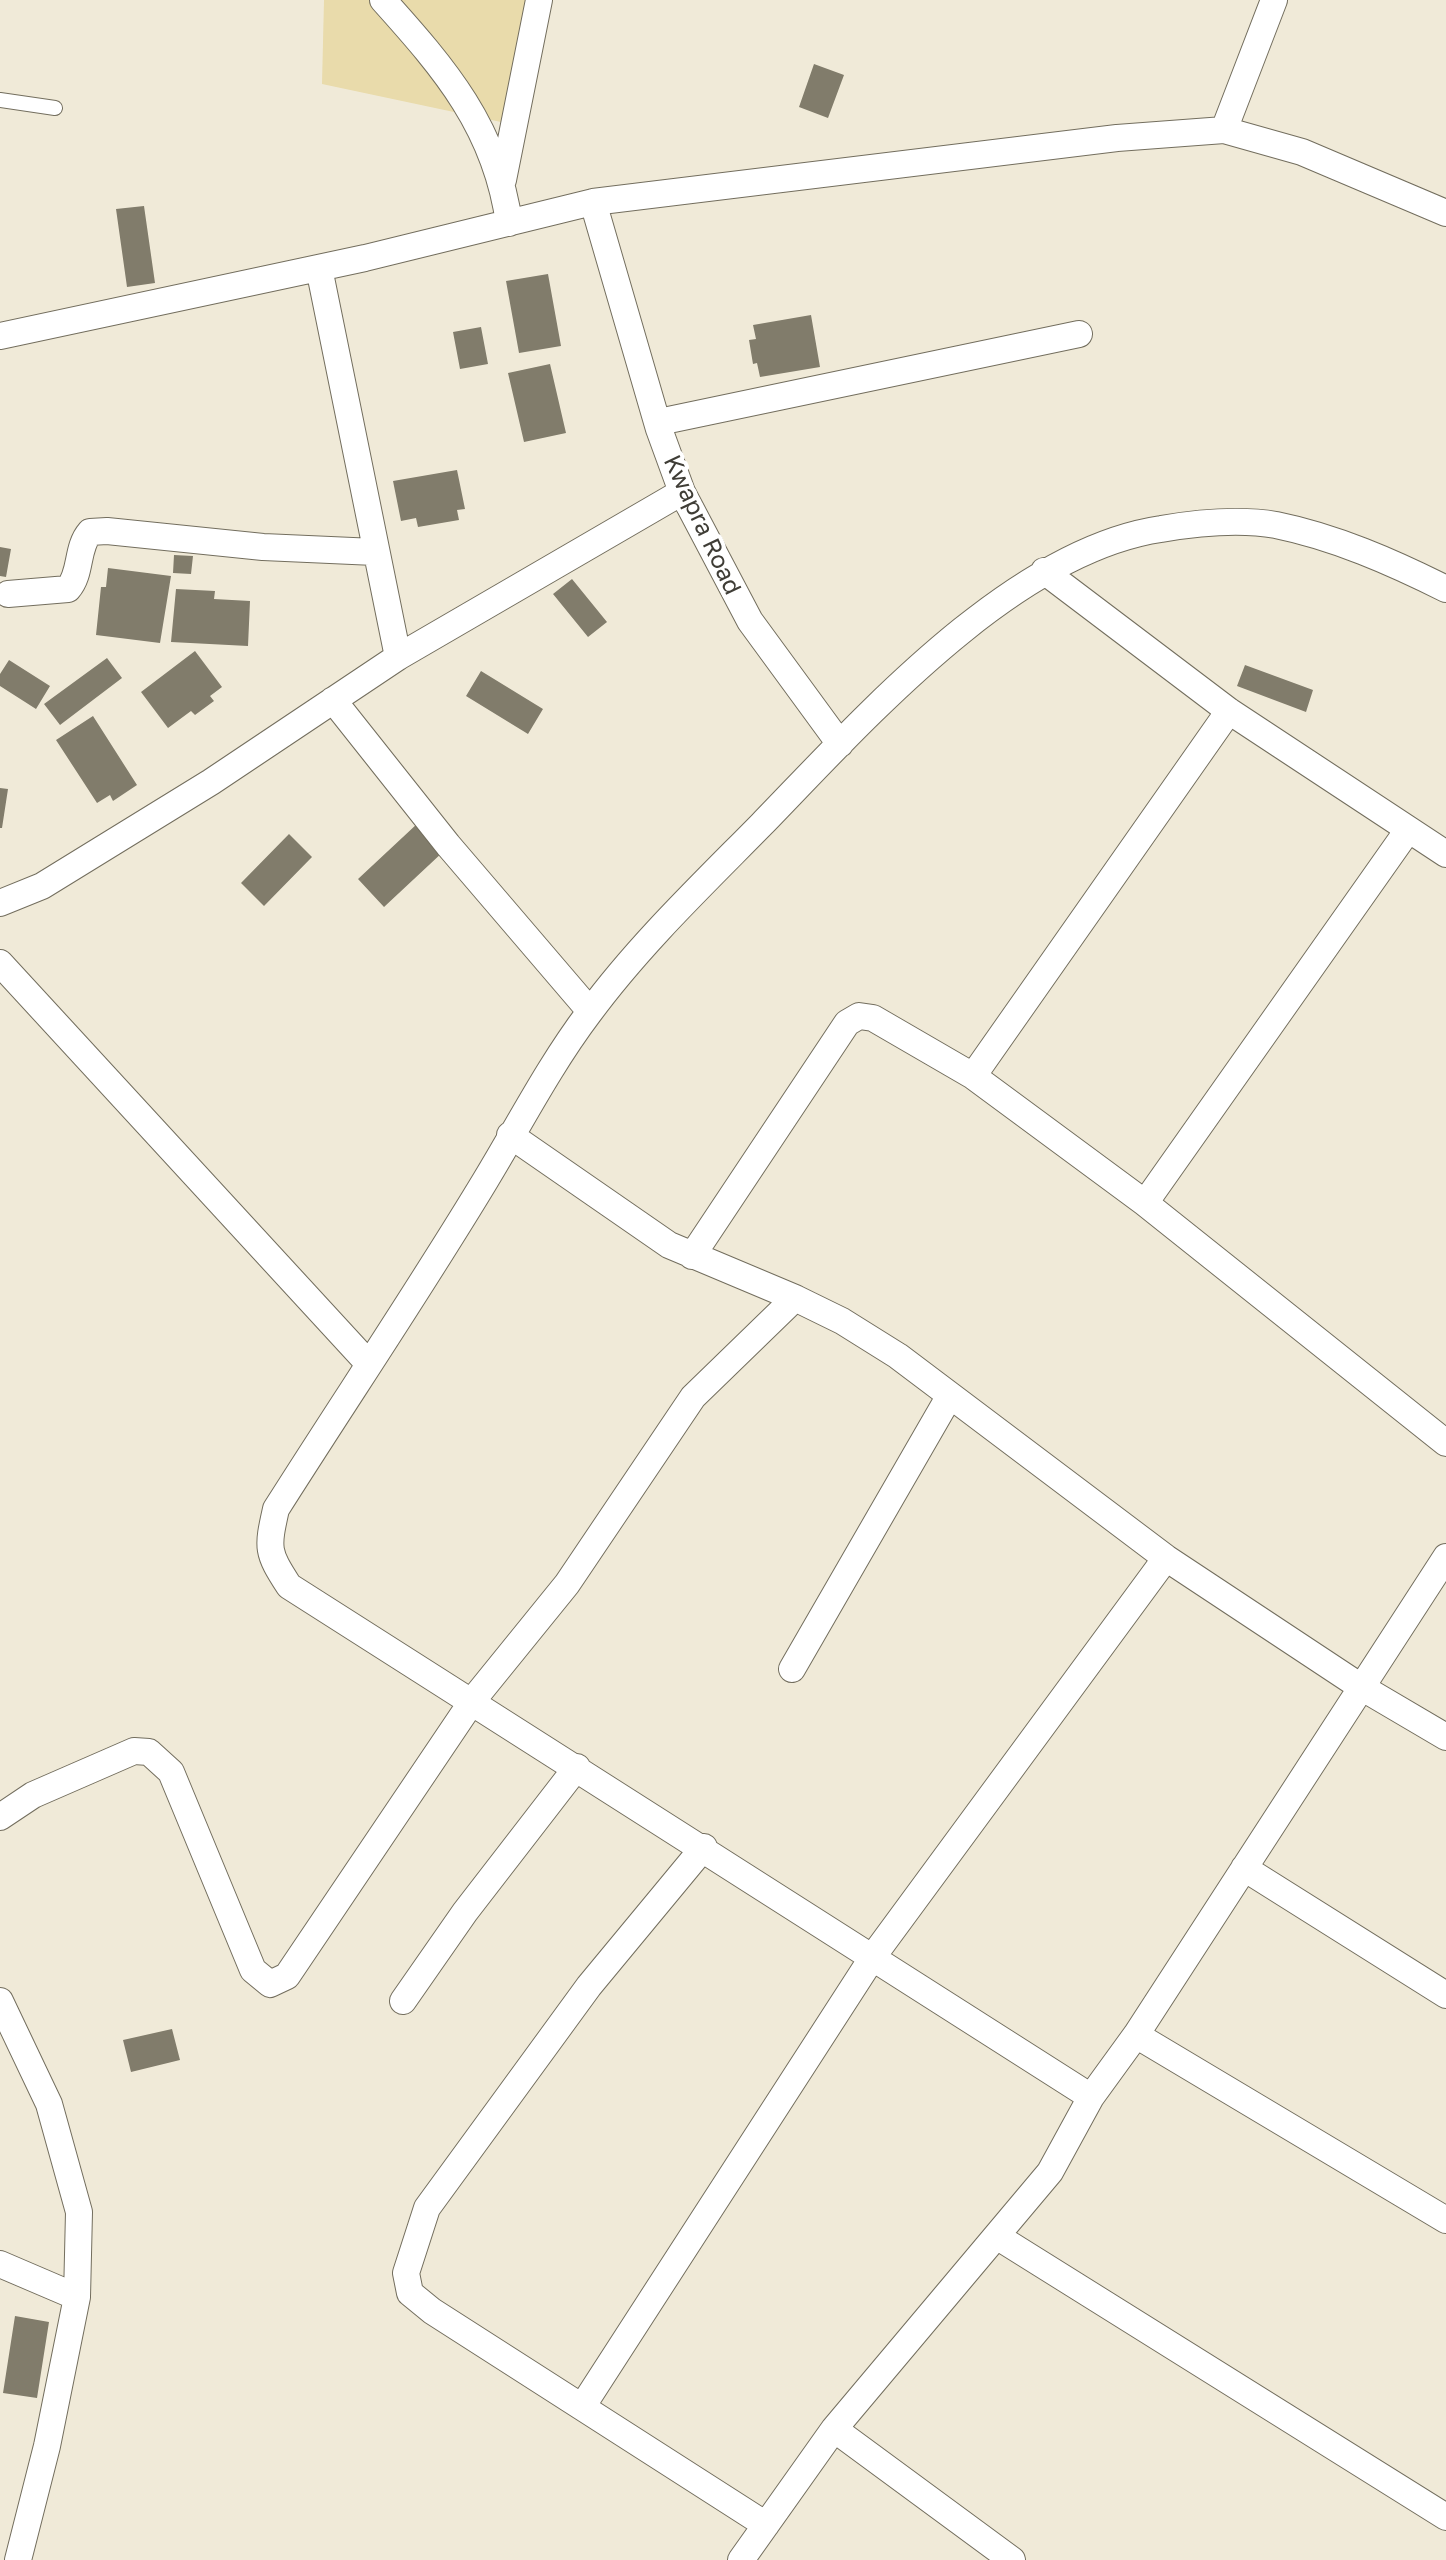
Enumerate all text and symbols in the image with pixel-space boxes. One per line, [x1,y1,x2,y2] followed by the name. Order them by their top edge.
[657,451,747,599] street label: Kwapra Road

